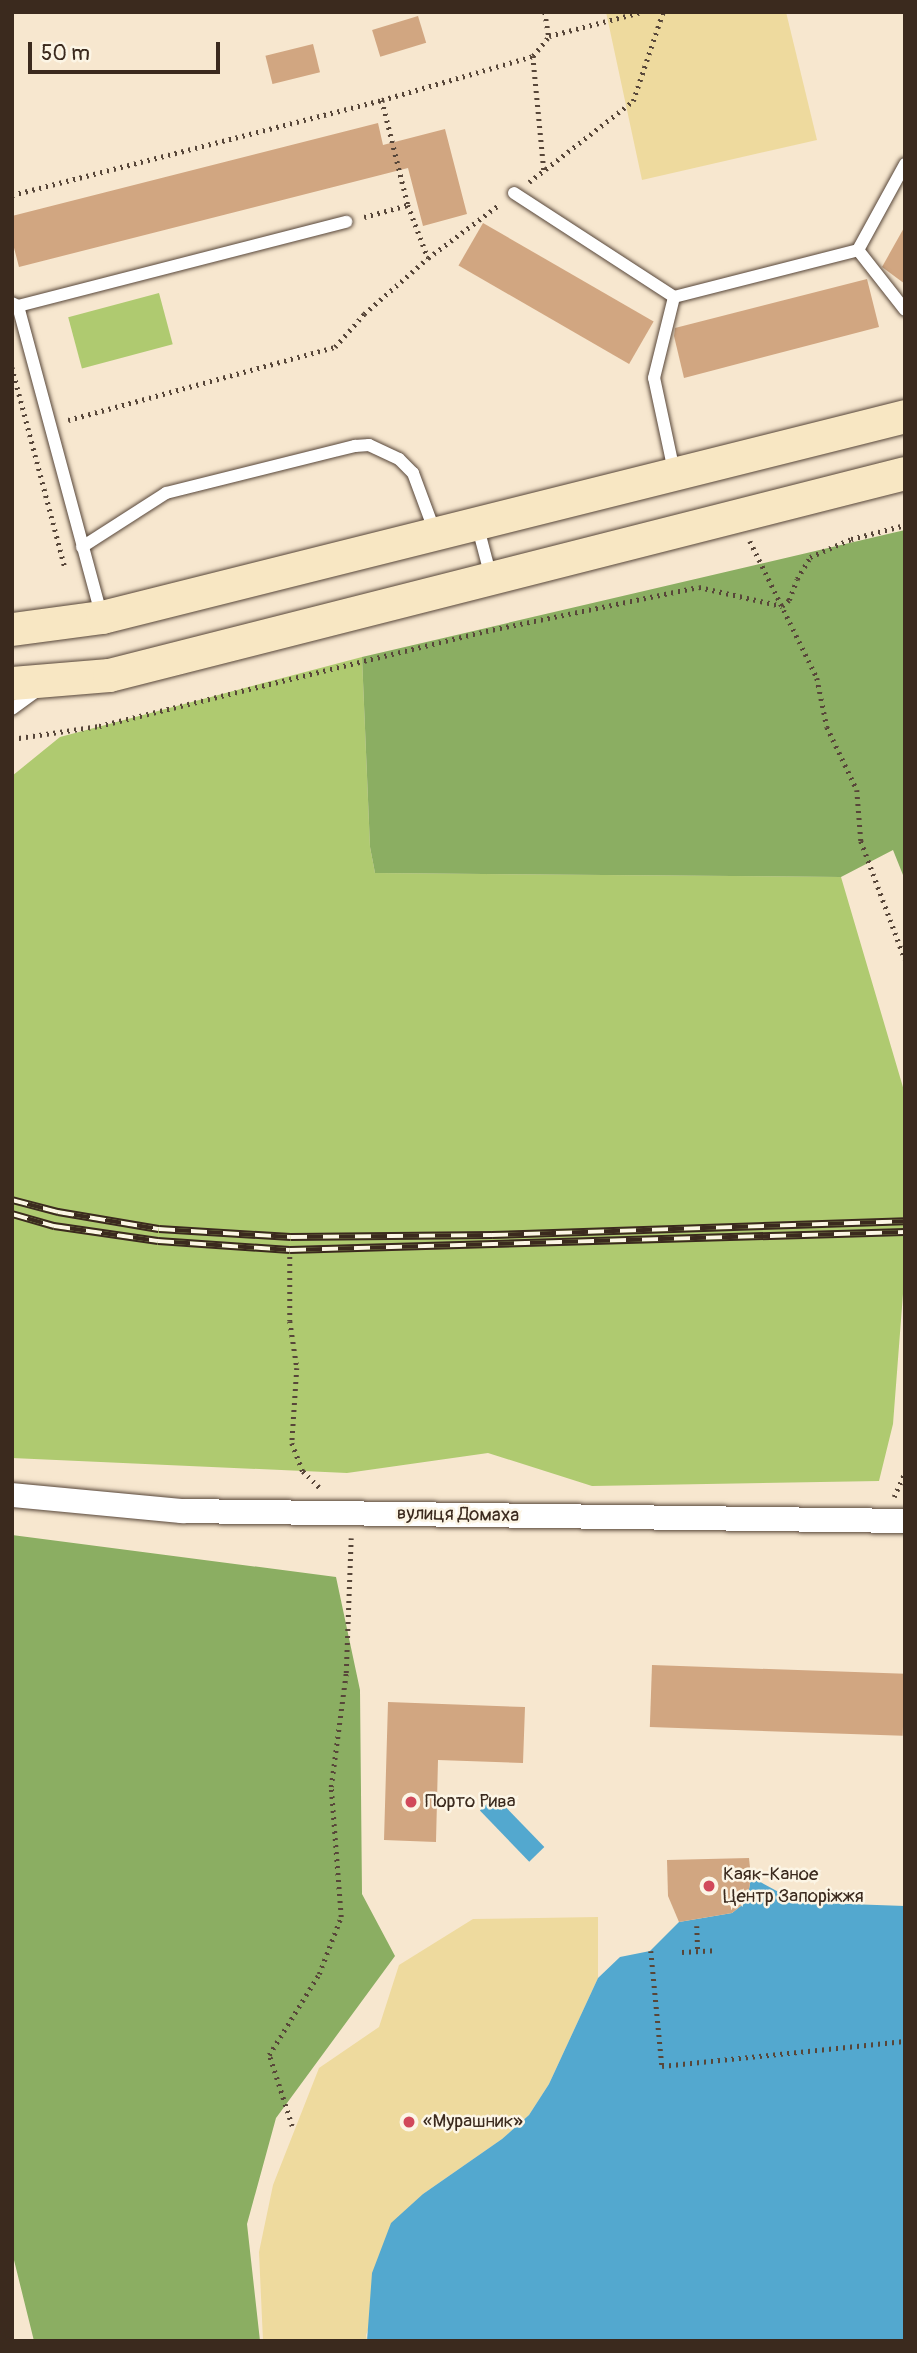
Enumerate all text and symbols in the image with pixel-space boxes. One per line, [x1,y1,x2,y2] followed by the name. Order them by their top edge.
[32,28,224,72] scale bar
[41,40,90,67] text: 50 m
[397,1503,519,1527] street label: вулиця Домаха
[425,1791,515,1813] place label: Порто Рива
[403,1794,419,1810] marker: Порто Рива
[723,1864,864,1908] place label: Каяк-Каное Центр Запоріжжя
[701,1878,717,1894] marker: Каяк-Каное Центр Запоріжжя
[423,2111,523,2133] place label: «Мурашник»
[401,2114,417,2130] marker: «Мурашник»

